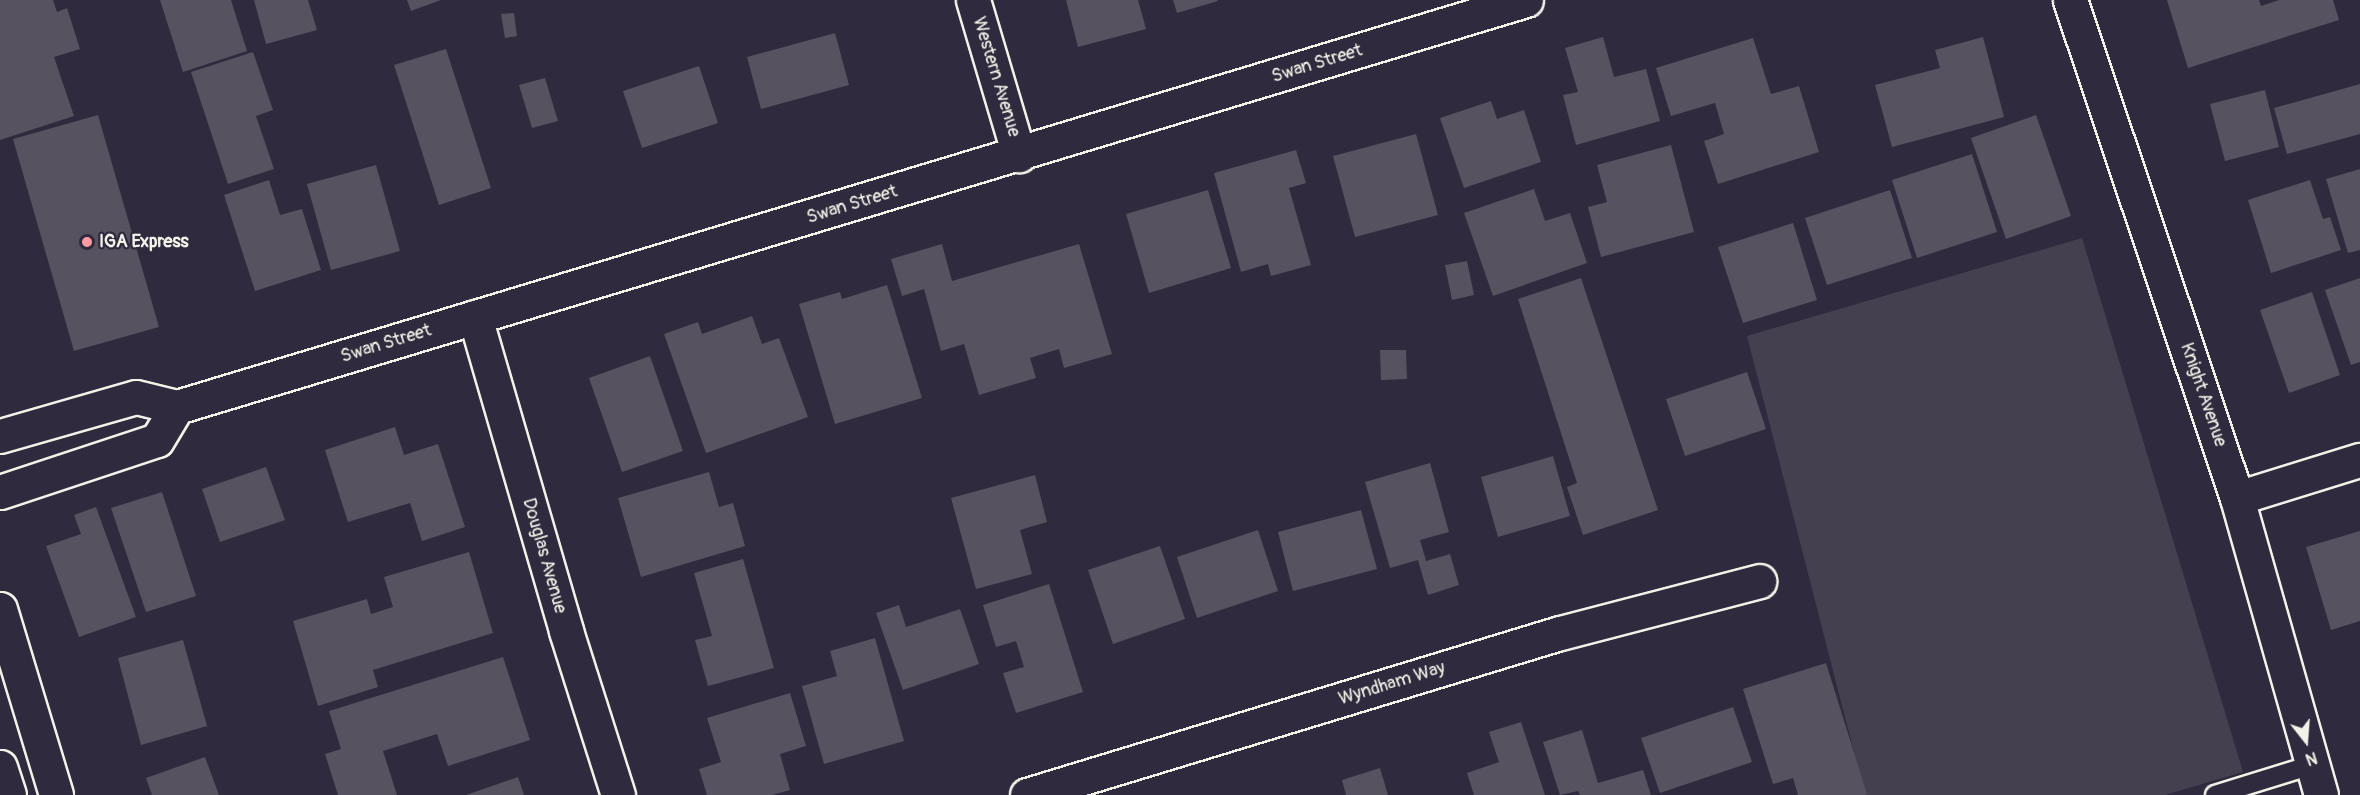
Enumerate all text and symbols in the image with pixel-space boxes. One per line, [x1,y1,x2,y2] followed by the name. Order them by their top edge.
[968,14,1024,140] street label: Western Avenue
[1269,40,1365,88] street label: Swan Street
[804,181,900,229] street label: Swan Street
[99,231,189,253] place label: IGA Express
[80,235,94,249] marker: IGA Express
[338,320,434,368] street label: Swan Street
[2175,340,2231,450] street label: Knight Avenue
[517,496,571,616] street label: Douglas Avenue
[1336,658,1448,710] street label: Wyndham Way
[2276,711,2336,771] north arrow
[2303,747,2319,769] text: N

